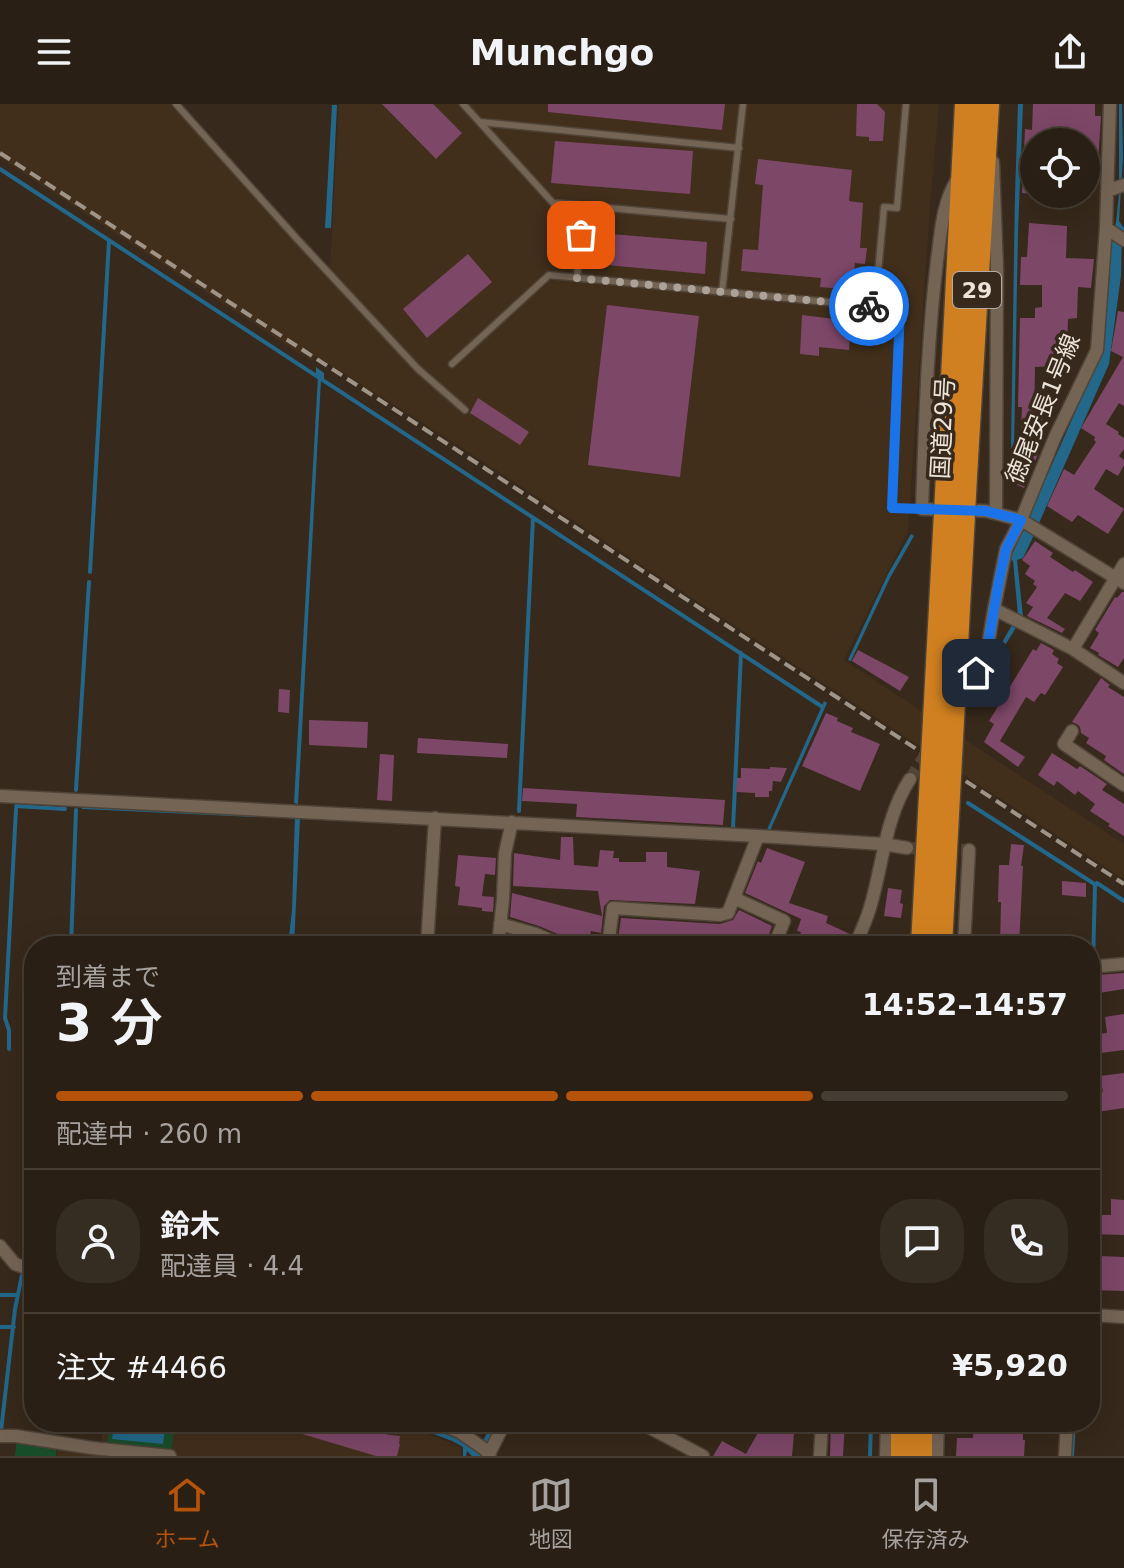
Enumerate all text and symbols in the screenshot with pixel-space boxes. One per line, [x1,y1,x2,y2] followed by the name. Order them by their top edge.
[32,30,76,74] icon: menu
[1048,30,1092,74] icon: share
[470,32,654,73] text: Munchgo
[1020,128,1100,208] map controls
[1020,128,1100,208] button: locate
[547,201,615,269] pin
[559,213,603,257] icon: bag
[829,266,909,346] courier
[953,272,1001,308] road number: 29
[847,284,891,328] icon: bike
[1000,330,1086,488] street label: 徳尾安長1号線
[926,376,960,480] street label: 国道29号
[942,639,1010,707] pin
[954,651,998,695] icon: home
[56,962,160,992] text: 到着まで
[862,987,1068,1022] text: 14:52–14:57
[56,993,162,1053] text: 3 分
[56,1119,242,1149] text: 配達中 · 260 m
[56,1199,140,1283] button: person
[880,1199,964,1283] button: chat
[984,1199,1068,1283] button: phone
[160,1208,220,1243] text: 鈴木
[160,1251,304,1281] text: 配達員 · 4.4
[952,1348,1068,1383] text: ¥5,920
[56,1350,227,1385] text: 注文 #4466
[154,1473,220,1553] tab: ホーム
[529,1473,573,1553] tab: 地図
[882,1473,970,1553] tab: 保存済み

